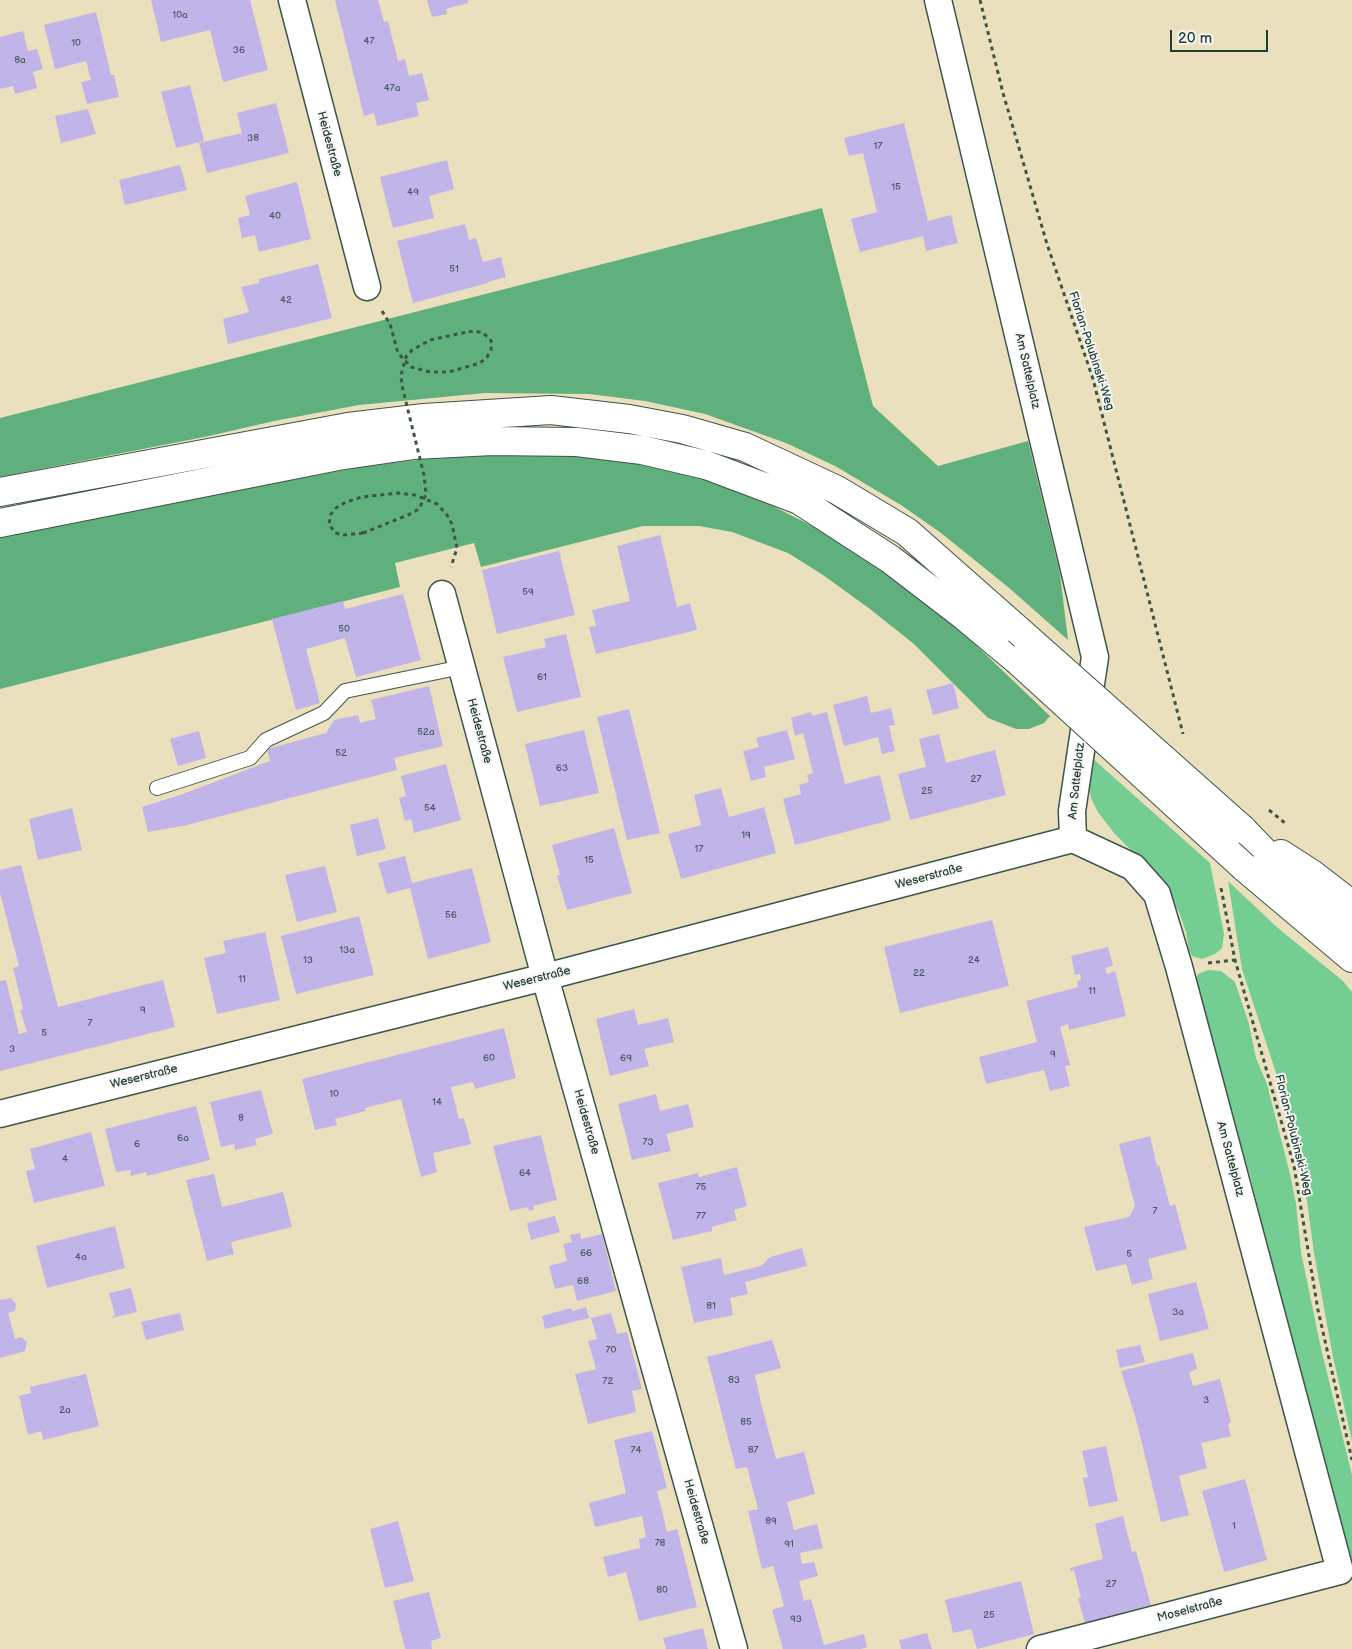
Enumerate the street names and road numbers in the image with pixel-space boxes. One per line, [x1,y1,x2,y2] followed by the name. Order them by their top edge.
[313,110,345,178] street label: Heidestraße
[1065,290,1117,412] street label: Florian-Polubinski-Weg
[1011,332,1043,410] street label: Am Sattelplatz
[463,697,495,765] street label: Heidestraße
[1066,742,1088,820] street label: Am Sattelplatz
[894,861,964,893] street label: Weserstraße
[502,964,572,994] street label: Weserstraße
[109,1062,179,1092] street label: Weserstraße
[1271,1073,1315,1197] street label: Florian-Polubinski-Weg
[570,1088,602,1156] street label: Heidestraße
[1213,1120,1247,1198] street label: Am Sattelplatz
[680,1478,712,1546] street label: Heidestraße
[1156,1594,1224,1626] street label: Moselstraße

